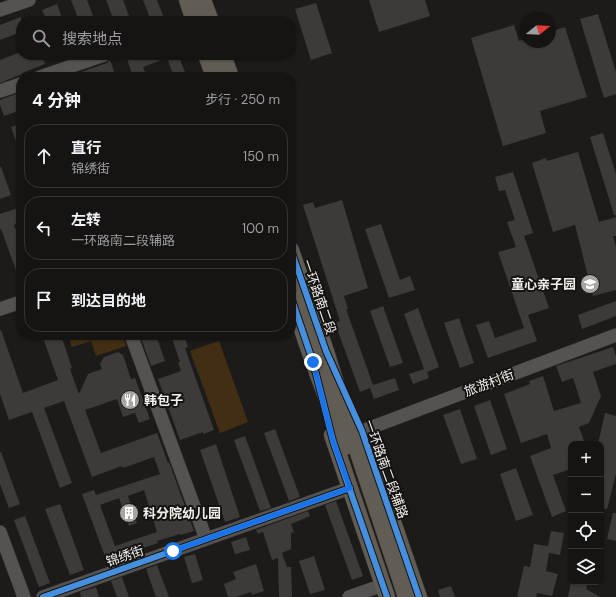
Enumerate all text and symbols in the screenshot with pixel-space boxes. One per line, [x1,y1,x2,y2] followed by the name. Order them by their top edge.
[520,12,556,48] north arrow
[16,16,296,60] search box
[30,27,52,49] icon: search
[62,29,122,49] text: 搜索地点
[32,89,81,111] text: 4 分钟
[205,91,280,108] text: 步行 · 250 m
[71,138,101,158] text: 直行
[33,145,55,167] icon: ahead
[243,148,279,165] text: 150 m
[71,160,110,177] text: 锦绣街
[71,210,101,230] text: 左转
[33,217,55,239] icon: left
[242,220,279,237] text: 100 m
[71,232,175,249] text: 一环路南二段辅路
[298,257,340,337] street label: 一环路南二段
[579,273,601,295] school or university icon: 童心亲子园
[511,276,576,293] place label: 童心亲子园
[33,289,55,311] icon: arrive
[71,291,146,311] text: 到达目的地
[304,353,322,371] route end
[462,366,516,400] street label: 旅游村街
[119,389,141,411] restaurant icon: 韩包子
[144,392,183,409] place label: 韩包子
[360,417,412,521] street label: 一环路南二段辅路
[568,441,604,585] map controls
[568,441,604,477] button: +
[568,477,604,513] button: −
[118,502,140,524] building icon: 科分院幼儿园
[143,505,221,522] place label: 科分院幼儿园
[568,513,604,549] button: locate
[104,542,146,570] street label: 锦绣街
[164,542,182,560] route start
[568,549,604,585] button: layers

